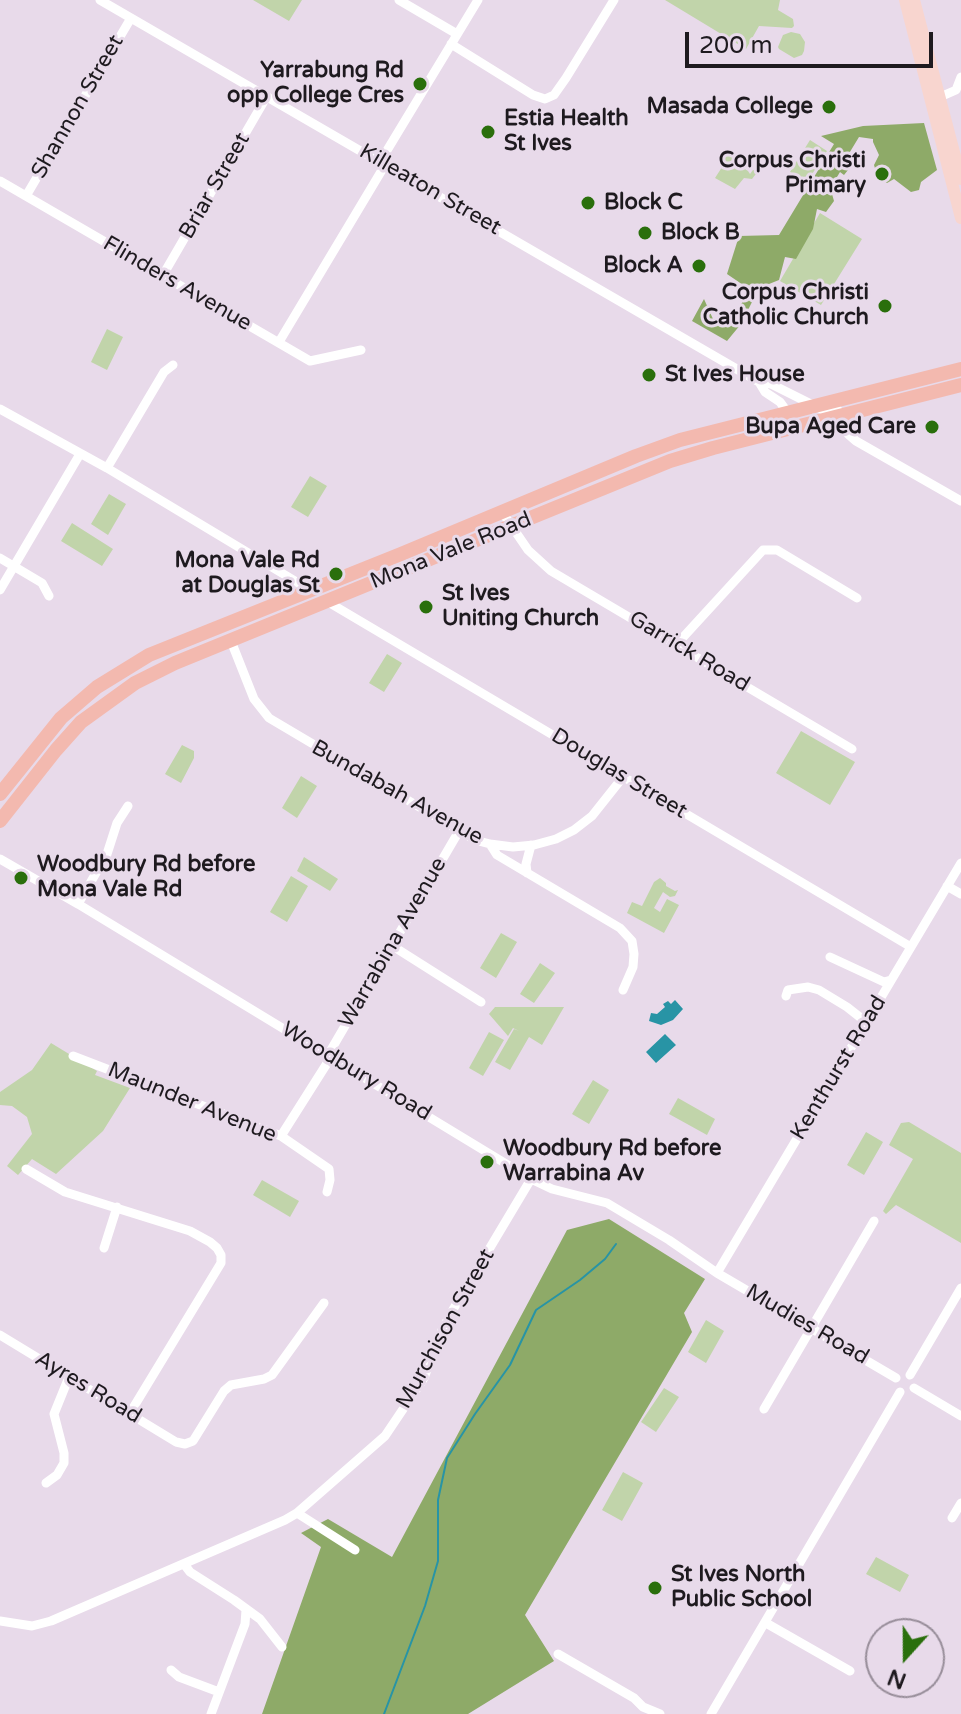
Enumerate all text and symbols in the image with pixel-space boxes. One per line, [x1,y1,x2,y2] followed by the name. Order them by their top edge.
[689,16,937,66] scale bar
[26,31,130,183] street label: Shannon Street
[699,31,773,60] text: 200 m
[227,58,404,110] place label: Yarrabung Rd opp College Cres
[411,75,429,93] marker: Yarrabung Rd opp College Cres
[646,94,813,120] place label: Masada College
[820,98,838,116] marker: Masada College
[504,106,629,158] place label: Estia Health St Ives
[479,123,497,141] marker: Estia Health St Ives
[174,128,256,244] street label: Briar Street
[354,139,506,241] street label: Killeaton Street
[719,148,866,200] place label: Corpus Christi Primary
[873,165,891,183] marker: Corpus Christi Primary
[604,190,683,216] place label: Block C
[579,194,597,212] marker: Block C
[661,220,740,246] place label: Block B
[636,224,654,242] marker: Block B
[98,231,256,337] street label: Flinders Avenue
[603,253,683,279] place label: Block A
[690,257,708,275] marker: Block A
[703,280,869,332] place label: Corpus Christi Catholic Church
[876,297,894,315] marker: Corpus Christi Catholic Church
[665,362,805,388] place label: St Ives House
[640,366,658,384] marker: St Ives House
[745,414,916,440] place label: Bupa Aged Care
[923,418,941,436] marker: Bupa Aged Care
[367,507,535,595] street label: Mona Vale Road
[175,548,320,600] place label: Mona Vale Rd at Douglas St
[327,565,345,583] marker: Mona Vale Rd at Douglas St
[442,581,599,632] place label: St Ives Uniting Church
[417,598,435,616] marker: St Ives Uniting Church
[624,606,754,698] street label: Garrick Road
[546,723,692,825] street label: Douglas Street
[307,735,487,851] street label: Bundabah Avenue
[37,852,255,904] place label: Woodbury Rd before Mona Vale Rd
[333,853,453,1033] street label: Warrabina Avenue
[12,869,30,887] marker: Woodbury Rd before Mona Vale Rd
[786,991,892,1145] street label: Kenthurst Road
[276,1017,436,1127] street label: Woodbury Road
[104,1057,280,1149] street label: Maunder Avenue
[503,1136,721,1188] place label: Woodbury Rd before Warrabina Av
[478,1153,496,1171] marker: Woodbury Rd before Warrabina Av
[391,1244,501,1414] street label: Murchison Street
[741,1279,873,1371] street label: Mudies Road
[30,1346,146,1430] street label: Ayres Road
[671,1562,812,1614] place label: St Ives North Public School
[646,1579,664,1597] marker: St Ives North Public School
[865,1618,945,1698] north arrow
[884,1663,910,1694] text: N

